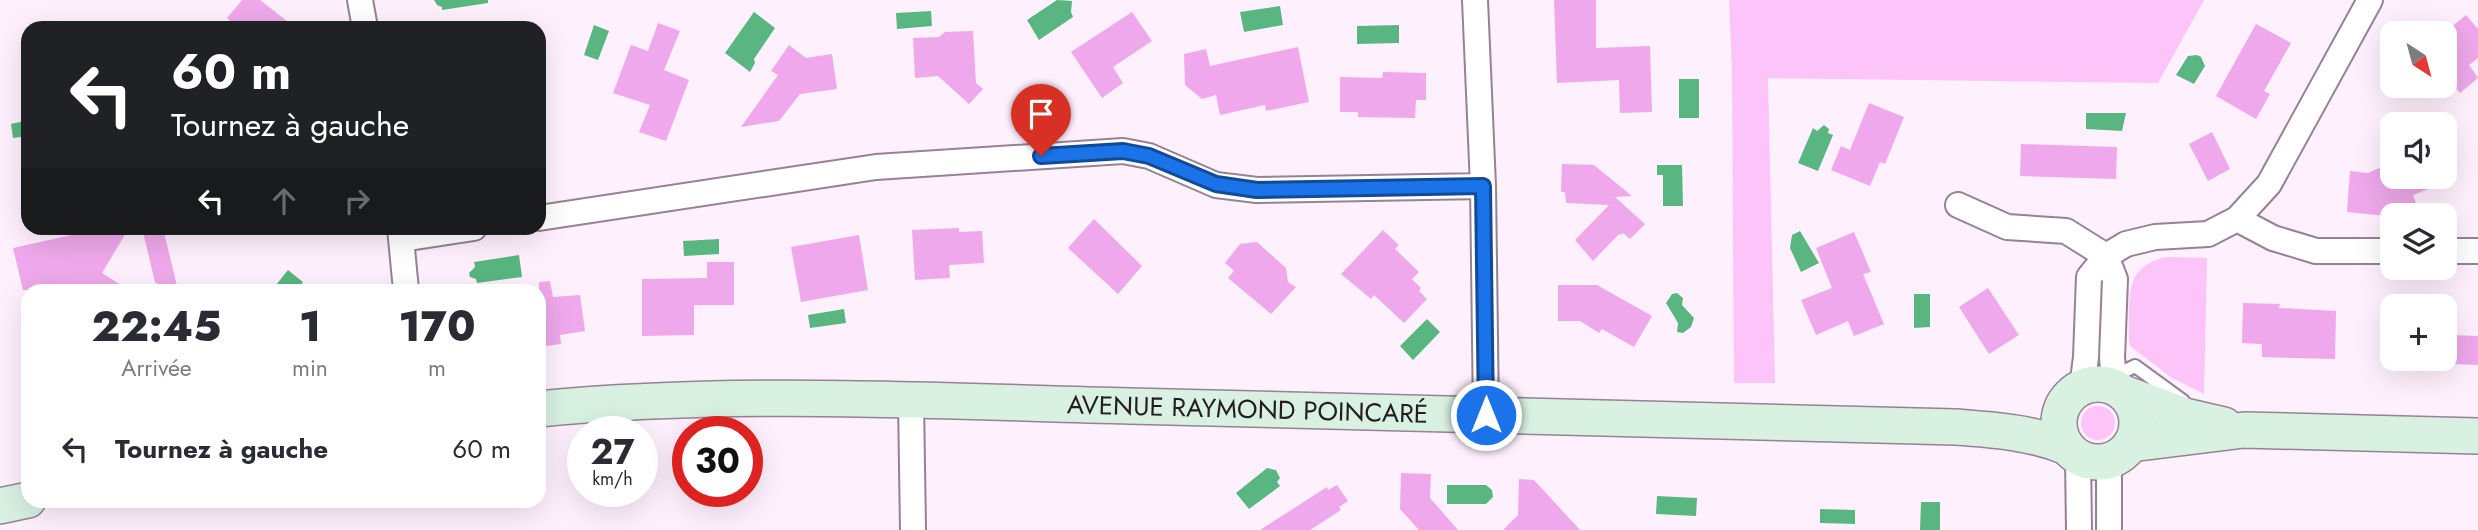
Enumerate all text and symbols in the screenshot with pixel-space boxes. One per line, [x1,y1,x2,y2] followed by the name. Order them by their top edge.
[2380,21,2457,98] north arrow
[2380,21,2457,371] map controls
[171,37,291,107] text: 60 m
[56,49,147,140] icon: left
[1011,84,1071,156] pin
[1022,95,1060,133] icon: arrive
[171,102,409,148] text: Tournez à gauche
[2380,112,2457,189] button: sound
[192,182,230,220] icon: left
[265,182,303,220] icon: ahead
[338,182,376,220] icon: right
[2380,203,2457,280] button: layers
[2380,294,2457,371] button: +
[92,296,221,357] text: 22:45
[299,296,321,357] text: 1
[398,296,475,357] text: 170
[121,351,192,385] text: Arrivée
[292,351,328,385] text: min
[428,351,446,385] text: m
[1449,378,1523,452] position arrow
[1066,385,1429,433] street label: AVENUE RAYMOND POINCARÉ
[672,416,763,507] speed limit sign: 30
[590,427,635,477] text: 27
[56,430,94,468] icon: left
[115,430,328,468] text: Tournez à gauche
[452,430,511,468] text: 60 m
[592,466,633,492] text: km/h

